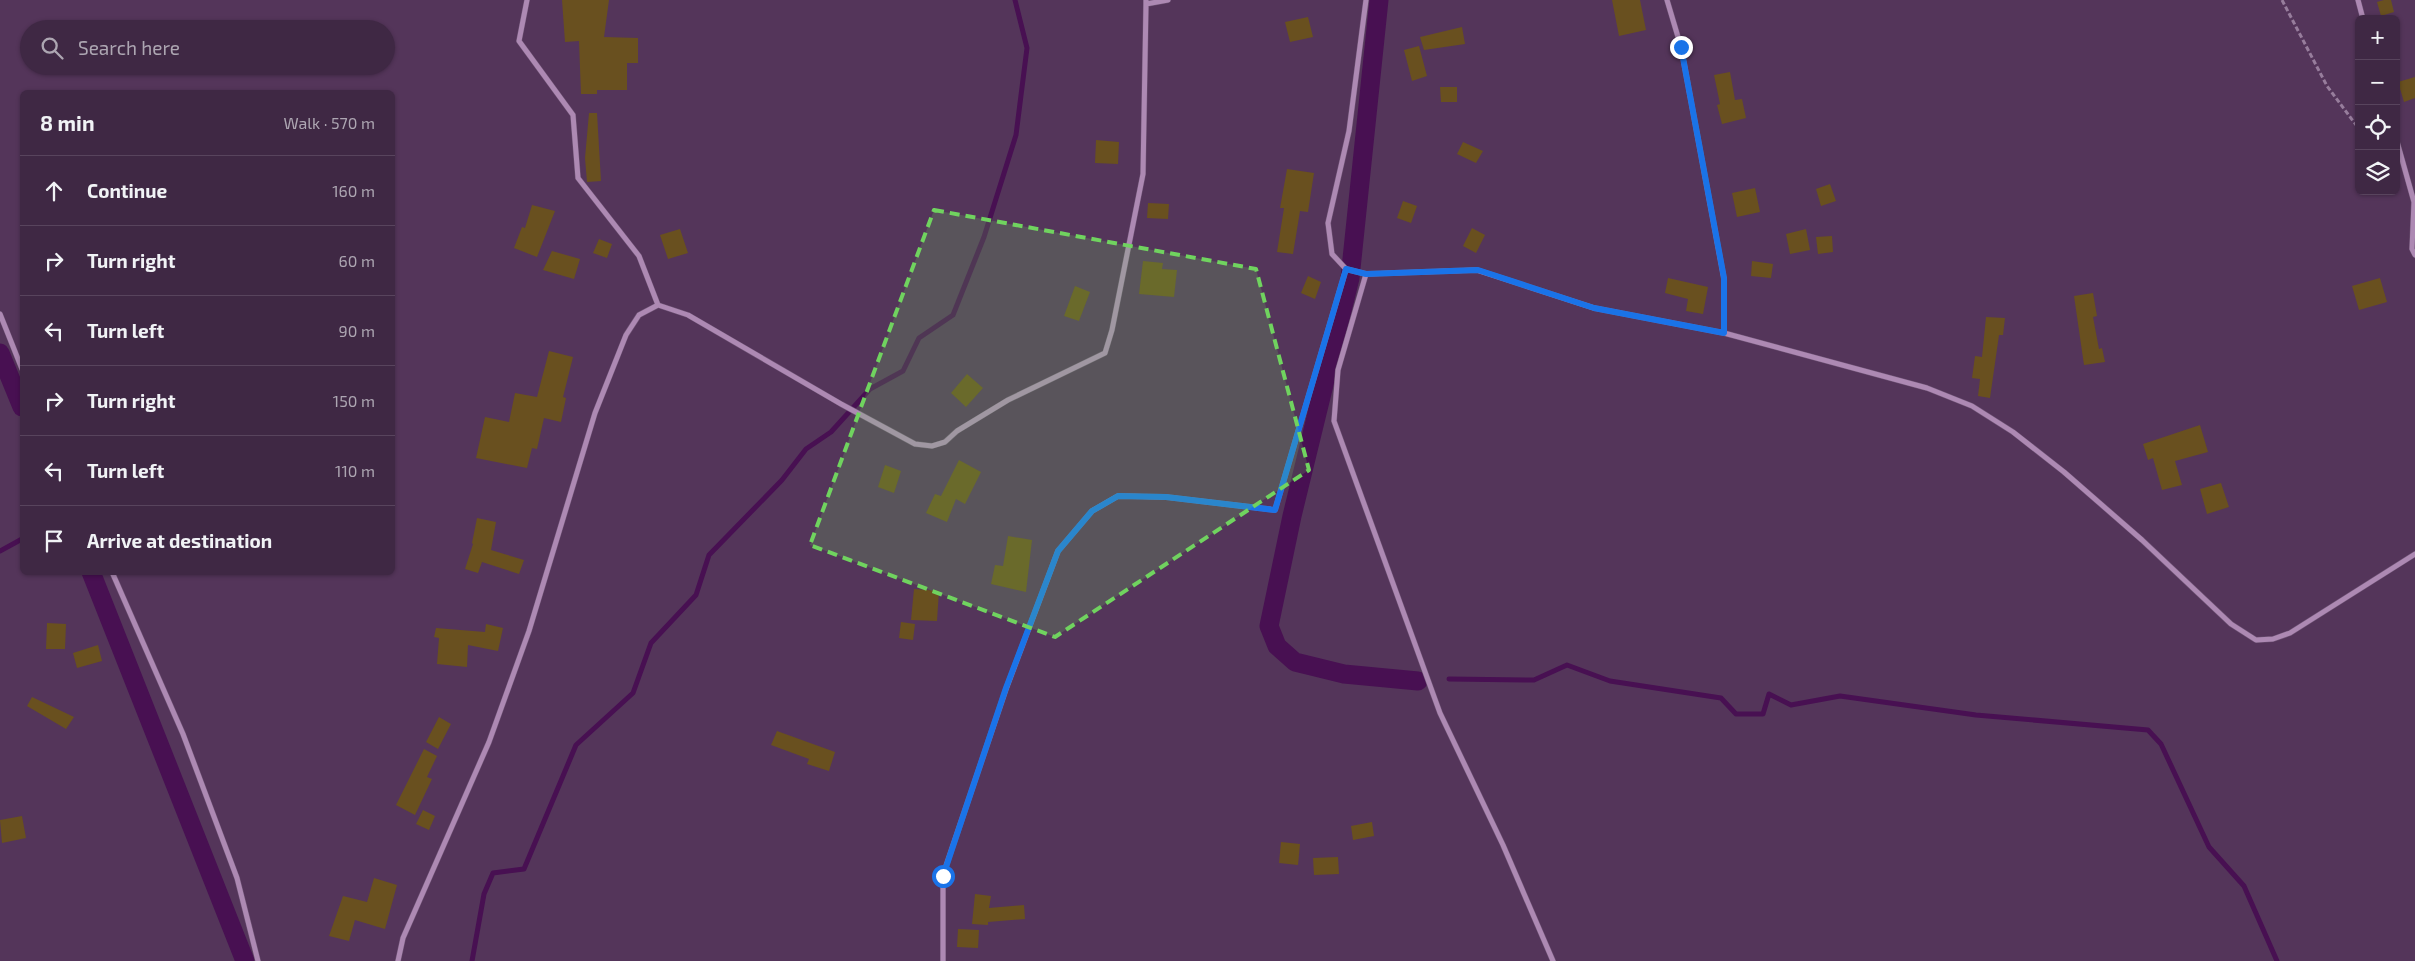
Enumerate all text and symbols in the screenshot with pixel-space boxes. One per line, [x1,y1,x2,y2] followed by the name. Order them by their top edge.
[2355,15,2400,195] map controls
[2355,15,2400,60] button: +
[20,20,395,75] search box
[38,34,66,62] icon: search
[78,36,180,59] text: Search here
[1670,36,1693,59] route end
[2355,60,2400,105] button: −
[2355,105,2400,150] button: locate
[40,110,95,135] text: 8 min
[284,113,375,132] text: Walk · 570 m
[2355,150,2400,195] button: layers
[40,177,68,205] icon: ahead
[87,179,167,202] text: Continue
[332,181,375,200] text: 160 m
[40,247,68,275] icon: right
[87,249,175,272] text: Turn right
[339,251,375,270] text: 60 m
[40,317,68,345] icon: left
[87,319,164,342] text: Turn left
[339,321,375,340] text: 90 m
[40,387,68,415] icon: right
[87,389,175,412] text: Turn right
[333,391,375,410] text: 150 m
[40,457,68,485] icon: left
[87,459,164,482] text: Turn left
[335,461,375,480] text: 110 m
[40,527,68,555] icon: arrive
[87,529,272,552] text: Arrive at destination
[932,865,955,888] route start

